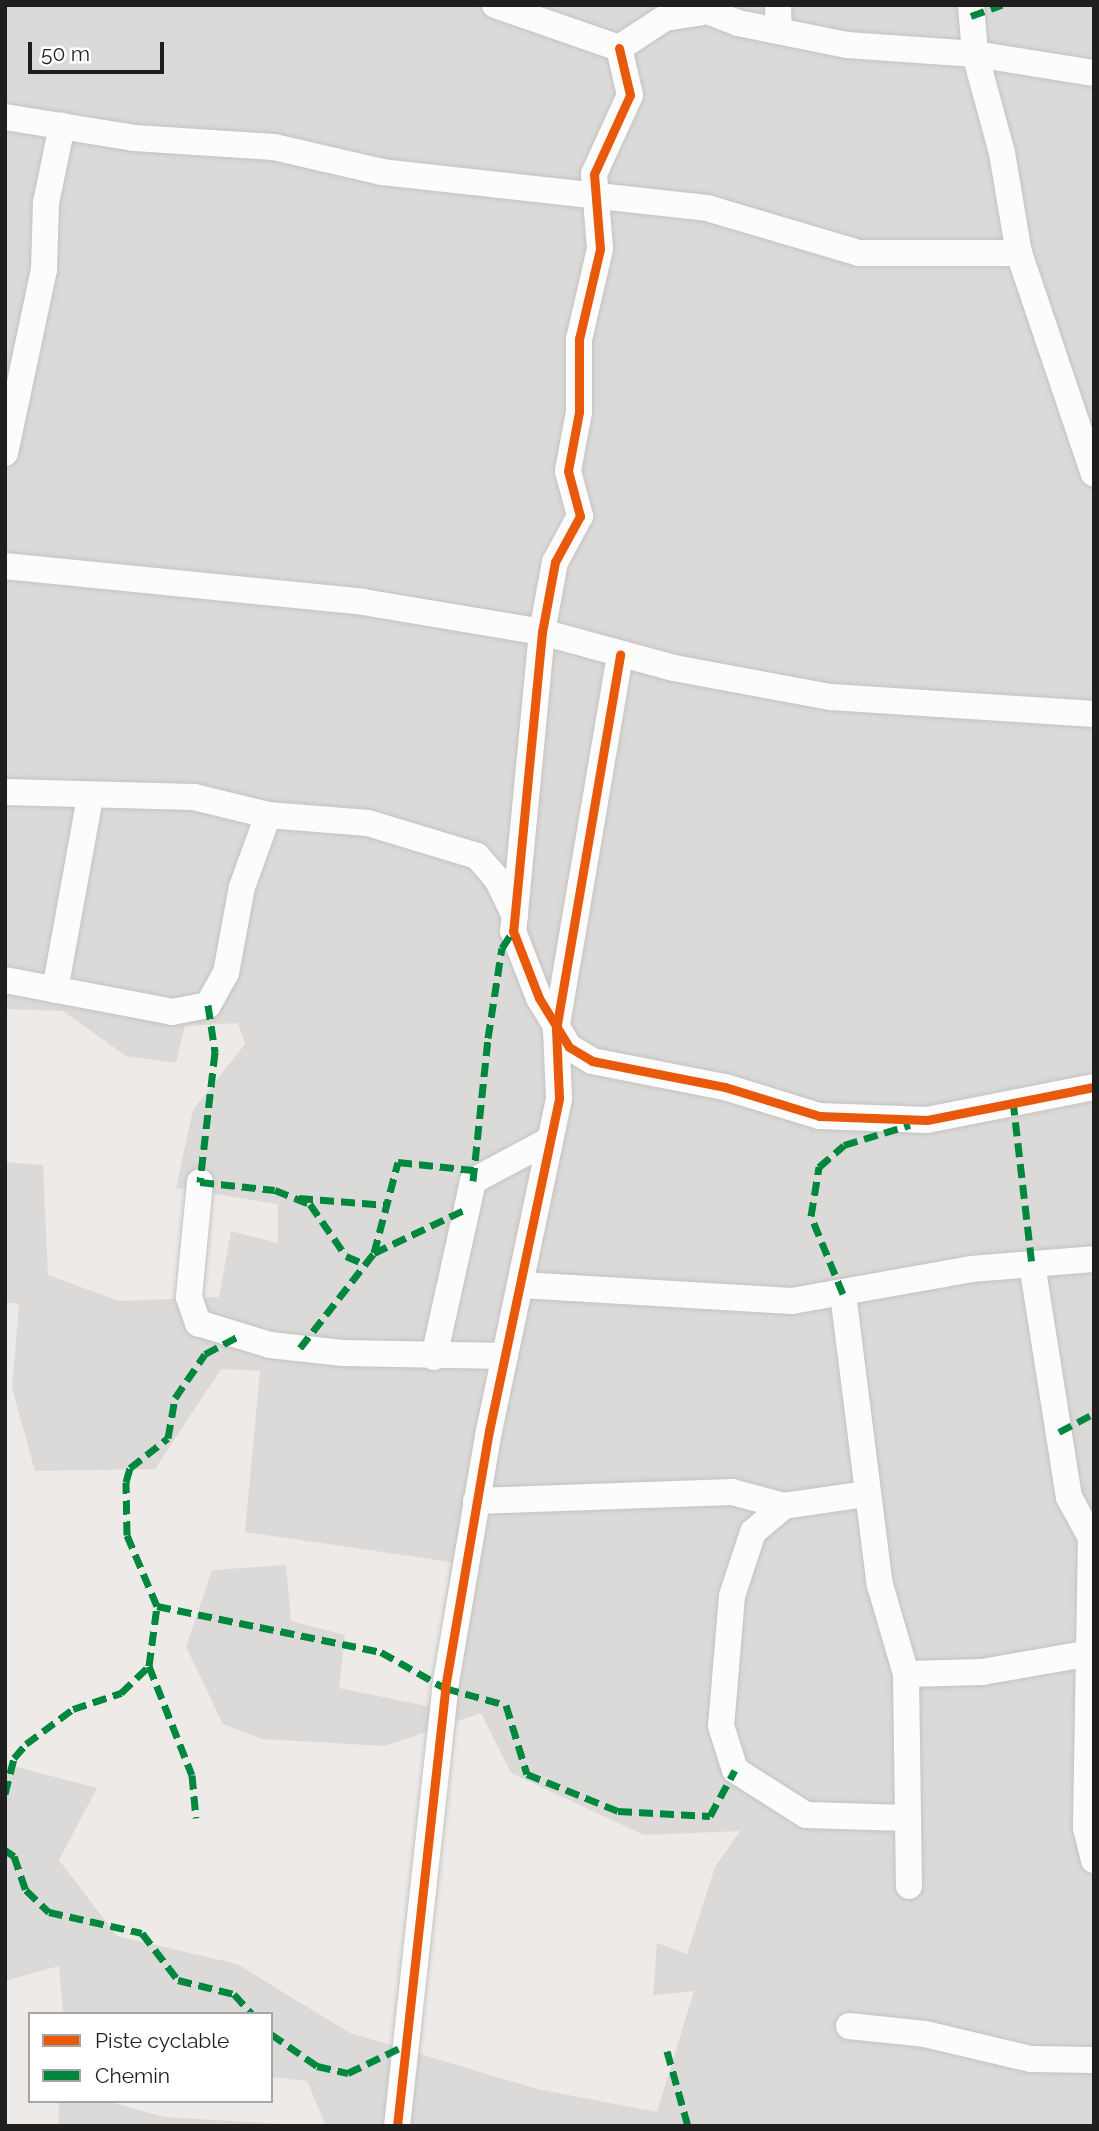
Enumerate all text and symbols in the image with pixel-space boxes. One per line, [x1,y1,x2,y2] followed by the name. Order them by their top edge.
[32,28,168,72] scale bar
[41,41,90,66] text: 50 m
[28,2012,273,2103] legend
[95,2028,229,2053] text: Piste cyclable
[95,2063,170,2088] text: Chemin

